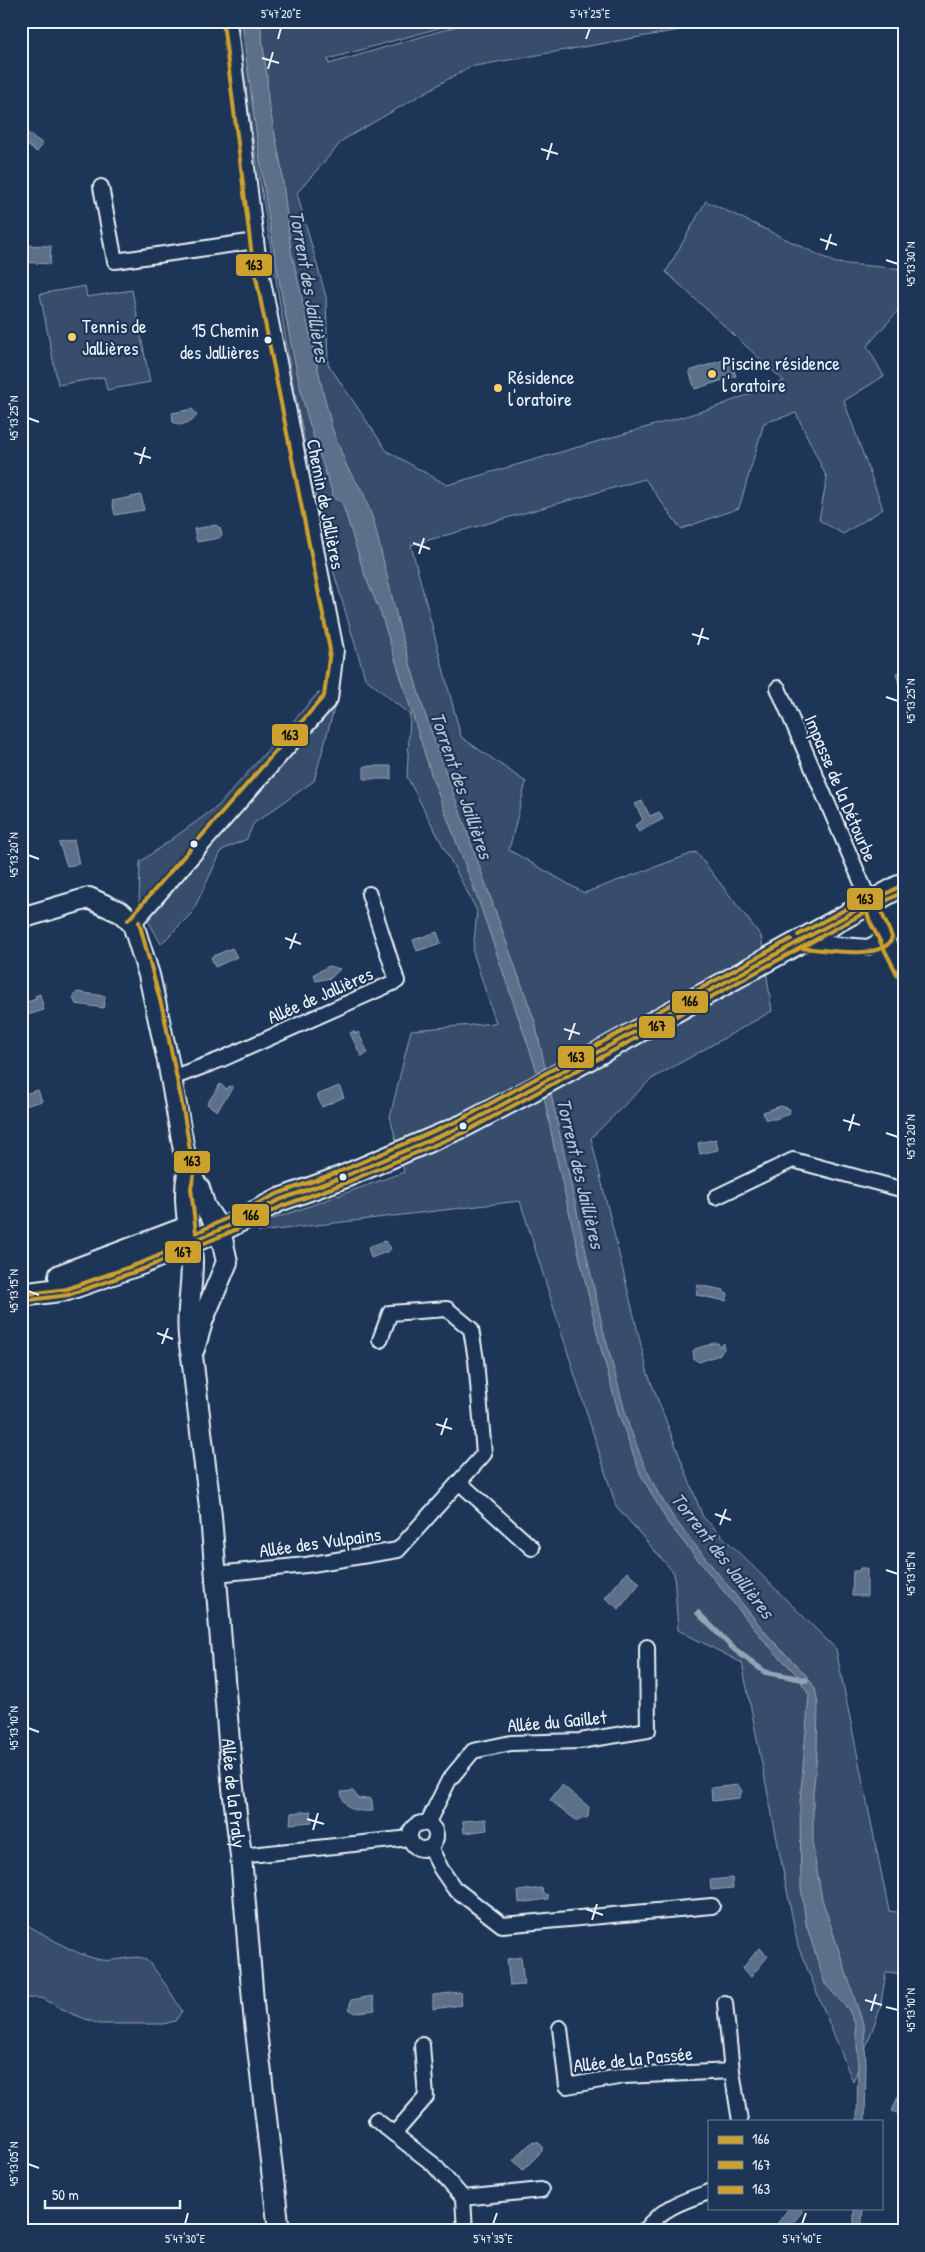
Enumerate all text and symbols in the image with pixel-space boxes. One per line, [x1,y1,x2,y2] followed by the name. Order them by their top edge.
[261,5,302,22] text: 5°47'20"E
[570,5,611,22] text: 5°47'25"E
[283,208,337,366] water label: Torrent des Jaillières
[902,242,919,286] text: 45°13'30"N
[235,253,273,277] line badge: 163
[246,255,263,274] text: 163
[82,313,147,361] place label: Tennis de Jallières
[180,318,259,365] place label: 15 Chemin des Jallières
[66,331,78,343] marker: Tennis de Jallières
[263,335,273,345] marker: 15 Chemin des Jallières
[722,350,840,398] place label: Piscine résidence l'oratoire
[508,364,575,412] place label: Résidence l'oratoire
[706,368,718,380] marker: Piscine résidence l'oratoire
[492,382,504,394] marker: Résidence l'oratoire
[5,396,22,440] text: 45°13'25"N
[301,437,351,571] street label: Chemin de Jallières
[902,679,919,723] text: 45°13'25"N
[424,708,501,864] water label: Torrent des Jaillières
[798,711,884,866] street label: Impasse de la Détourbe
[271,723,309,747] line badge: 163
[282,725,299,744] text: 163
[5,832,22,878] text: 45°13'20"N
[189,839,199,849] unlabelled marker
[846,887,884,911] line badge: 163
[857,889,874,908] text: 163
[263,960,377,1030] street label: Allée de Jallières
[671,990,709,1014] line badge: 166
[682,991,699,1010] text: 166
[638,1015,676,1039] line badge: 167
[648,1016,666,1035] text: 167
[557,1045,595,1069] line badge: 163
[568,1047,585,1066] text: 163
[551,1095,612,1253] water label: Torrent des Jaillières
[902,1114,919,1160] text: 45°13'20"N
[458,1121,468,1131] unlabelled marker
[173,1150,211,1174] line badge: 163
[184,1151,201,1170] text: 163
[338,1172,348,1182] unlabelled marker
[231,1203,270,1227] line badge: 166
[243,1205,260,1224] text: 166
[164,1240,202,1264] line badge: 167
[174,1242,192,1261] text: 167
[5,1269,22,1313] text: 45°13'15"N
[665,1486,782,1626] water label: Torrent des Jaillières
[257,1521,383,1563] street label: Allée des Vulpains
[902,1552,919,1596] text: 45°13'15"N
[506,1704,608,1738] street label: Allée du Gaillet
[5,1706,22,1750] text: 45°13'10"N
[216,1737,253,1849] street label: Allée de la Praly
[902,1988,919,2032] text: 45°13'10"N
[572,2040,694,2078] street label: Allée de la Passée
[708,2120,882,2210] legend
[752,2128,769,2149] text: 166
[5,2142,22,2186] text: 45°13'05"N
[752,2154,771,2175] text: 167
[45,2177,180,2209] scale bar
[752,2178,770,2199] text: 163
[52,2184,79,2205] text: 50 m
[165,2230,206,2247] text: 5°47'30"E
[473,2230,514,2247] text: 5°47'35"E
[782,2230,822,2247] text: 5°47'40"E

